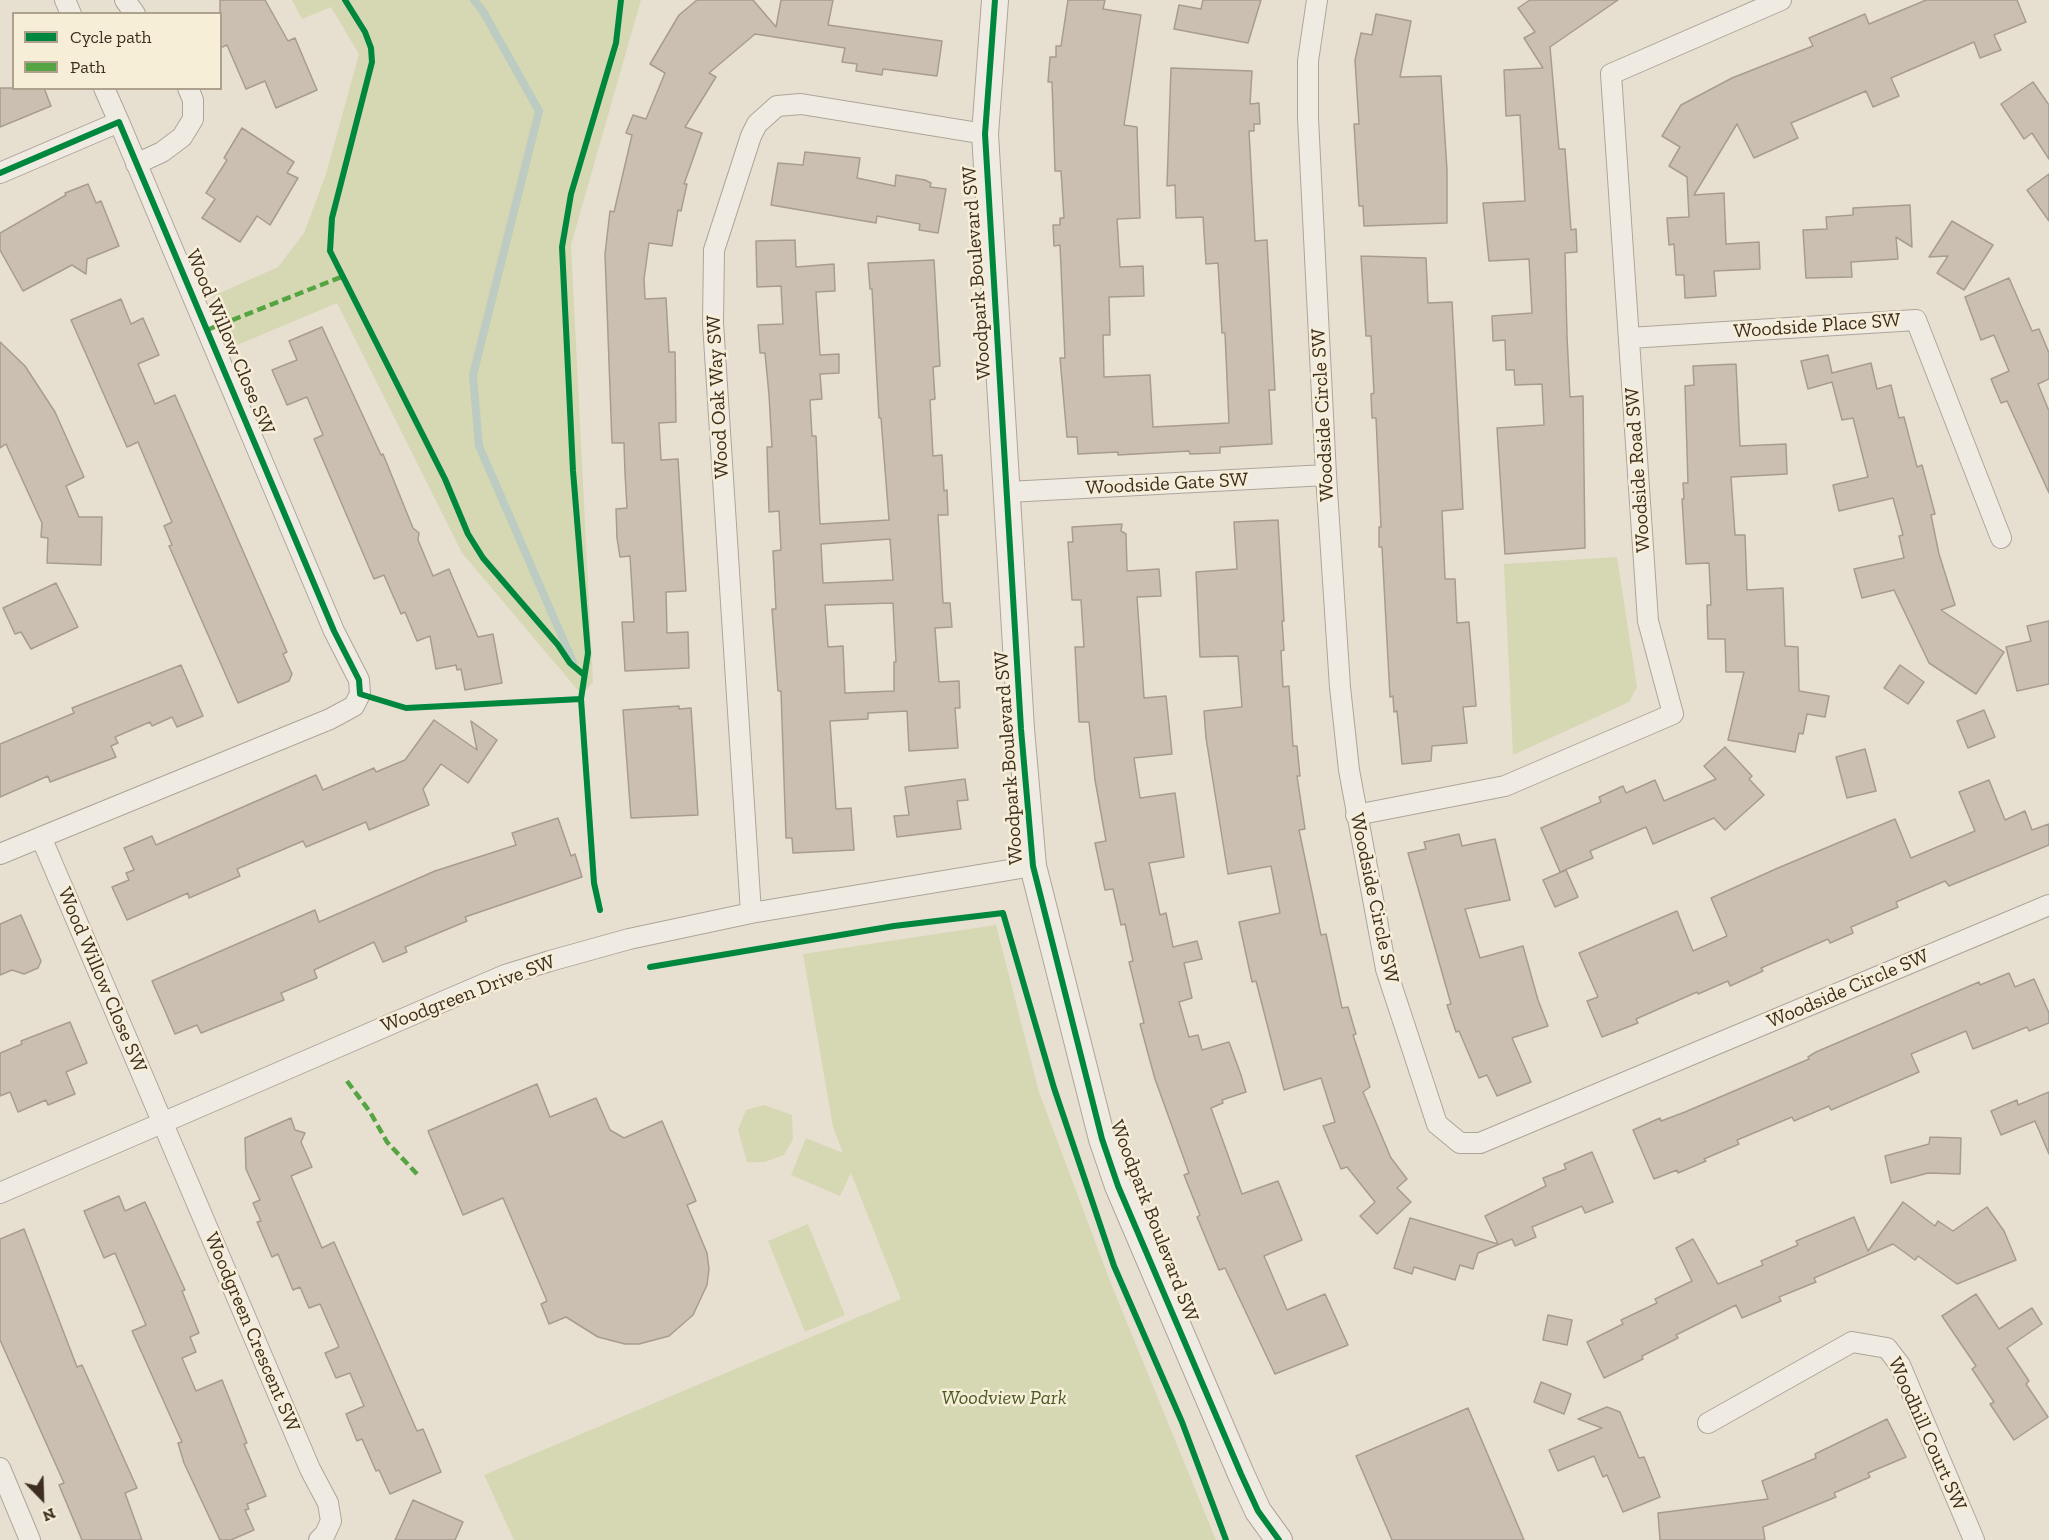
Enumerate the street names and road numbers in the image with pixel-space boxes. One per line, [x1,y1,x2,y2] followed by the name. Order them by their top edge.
[958,165,996,381] street label: Woodpark Boulevard SW
[180,246,280,438] street label: Wood Willow Close SW
[1733,308,1901,344] street label: Woodside Place SW
[702,315,734,479] street label: Wood Oak Way SW
[1306,328,1340,502] street label: Woodside Circle SW
[1620,387,1656,553] street label: Woodside Road SW
[1085,468,1249,500] street label: Woodside Gate SW
[990,650,1028,866] street label: Woodpark Boulevard SW
[1344,811,1404,985] street label: Woodside Circle SW
[52,884,152,1076] street label: Wood Willow Close SW
[1764,944,1932,1034] street label: Woodside Circle SW
[378,950,558,1038] street label: Woodgreen Drive SW
[1104,1117,1204,1325] street label: Woodpark Boulevard SW
[199,1229,305,1435] street label: Woodgreen Crescent SW
[1882,1354,1972,1514] street label: Woodhill Court SW

